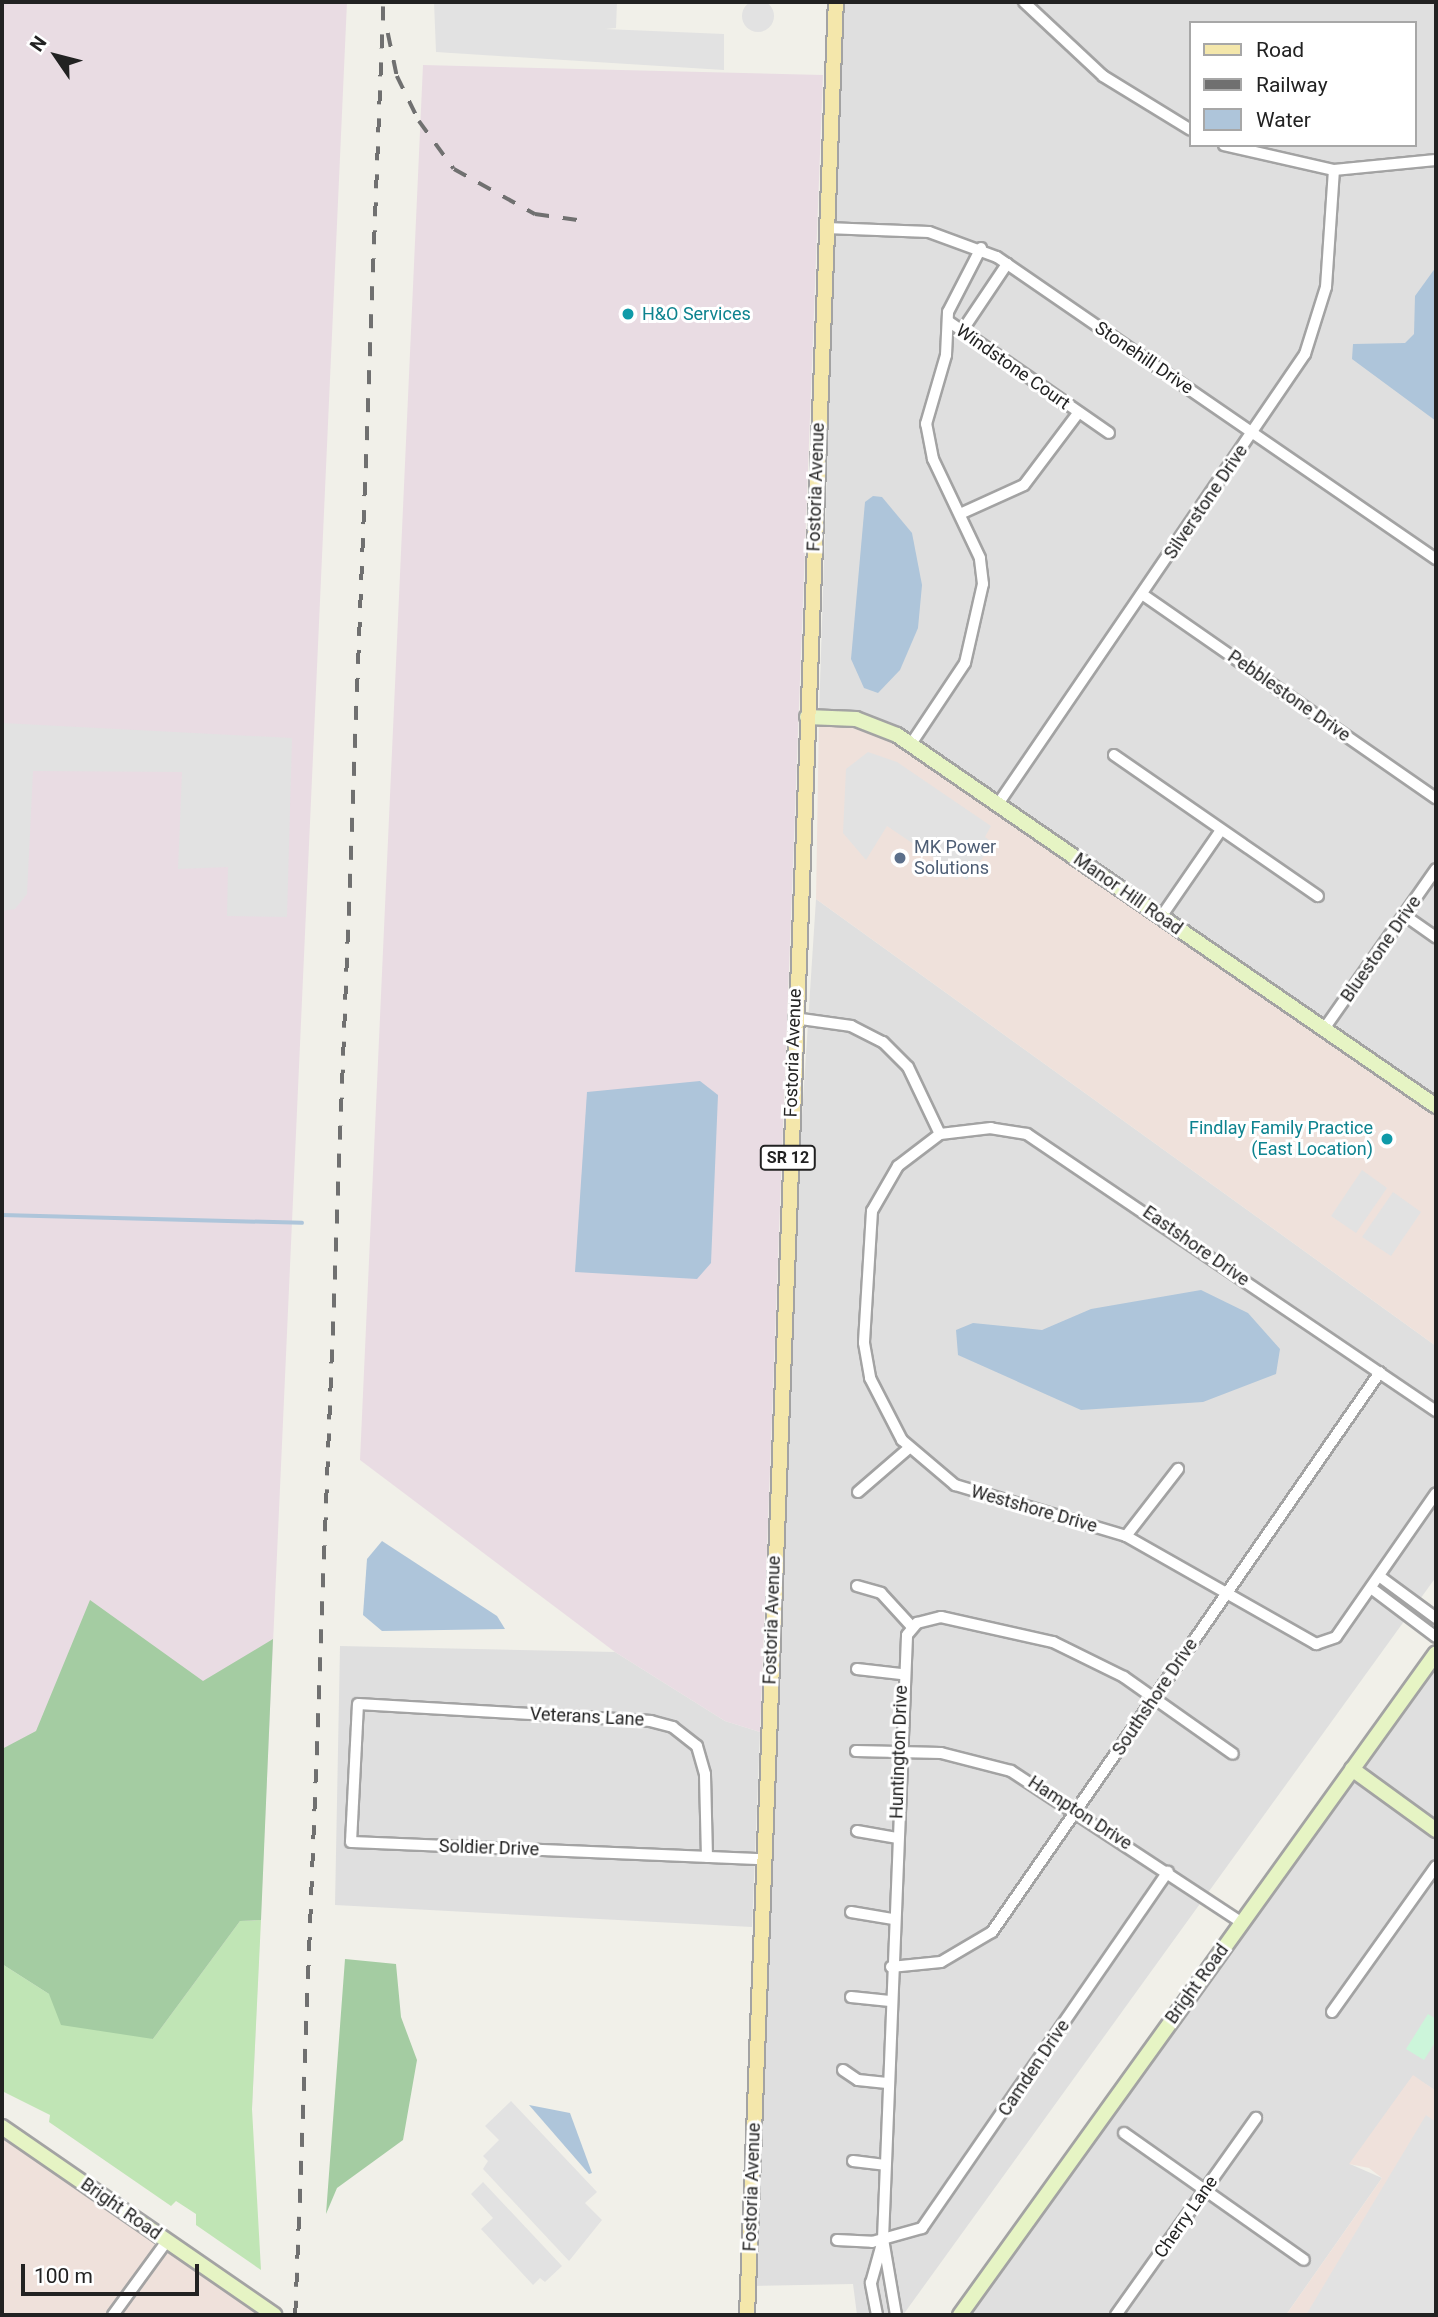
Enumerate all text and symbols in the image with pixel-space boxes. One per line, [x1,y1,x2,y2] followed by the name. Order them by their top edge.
[21,21,91,91] north arrow
[1190,21,1417,147] legend
[25,32,52,56] text: N
[1256,38,1304,62] text: Road
[1256,73,1328,97] text: Railway
[1256,108,1311,132] text: Water
[642,303,751,325] place label: H&O Services
[620,306,636,322] marker: H&O Services
[1091,317,1197,399] street label: Stonehill Drive
[952,320,1074,414] street label: Windstone Court
[803,422,829,552] street label: Fostoria Avenue
[1160,441,1252,563] street label: Silverstone Drive
[1224,646,1354,746] street label: Pebblestone Drive
[914,837,996,880] place label: MK Power Solutions
[1069,848,1187,940] street label: Manor Hill Road
[892,850,908,866] marker: MK Power Solutions
[1336,892,1426,1006] street label: Bluestone Drive
[780,988,806,1118] street label: Fostoria Avenue
[1189,1118,1373,1160] place label: Findlay Family Practice (East Location)
[1379,1131,1395,1147] marker: Findlay Family Practice (East Location)
[758,1146,818,1170] road number: SR 12
[1139,1201,1253,1291] street label: Eastshore Drive
[968,1481,1100,1537] street label: Westshore Drive
[759,1555,785,1685] street label: Fostoria Avenue
[1108,1634,1202,1760] street label: Southshore Drive
[886,1685,912,1819] street label: Huntington Drive
[529,1703,645,1731] street label: Veterans Lane
[1024,1771,1136,1855] street label: Hampton Drive
[438,1835,540,1861] street label: Soldier Drive
[1161,1940,1233,2028] street label: Bright Road
[994,2016,1074,2120] street label: Camden Drive
[739,2122,765,2252] street label: Fostoria Avenue
[1150,2172,1222,2262] street label: Cherry Lane
[77,2173,165,2245] street label: Bright Road
[24,2250,203,2294] scale bar
[34,2264,93,2288] text: 100 m

